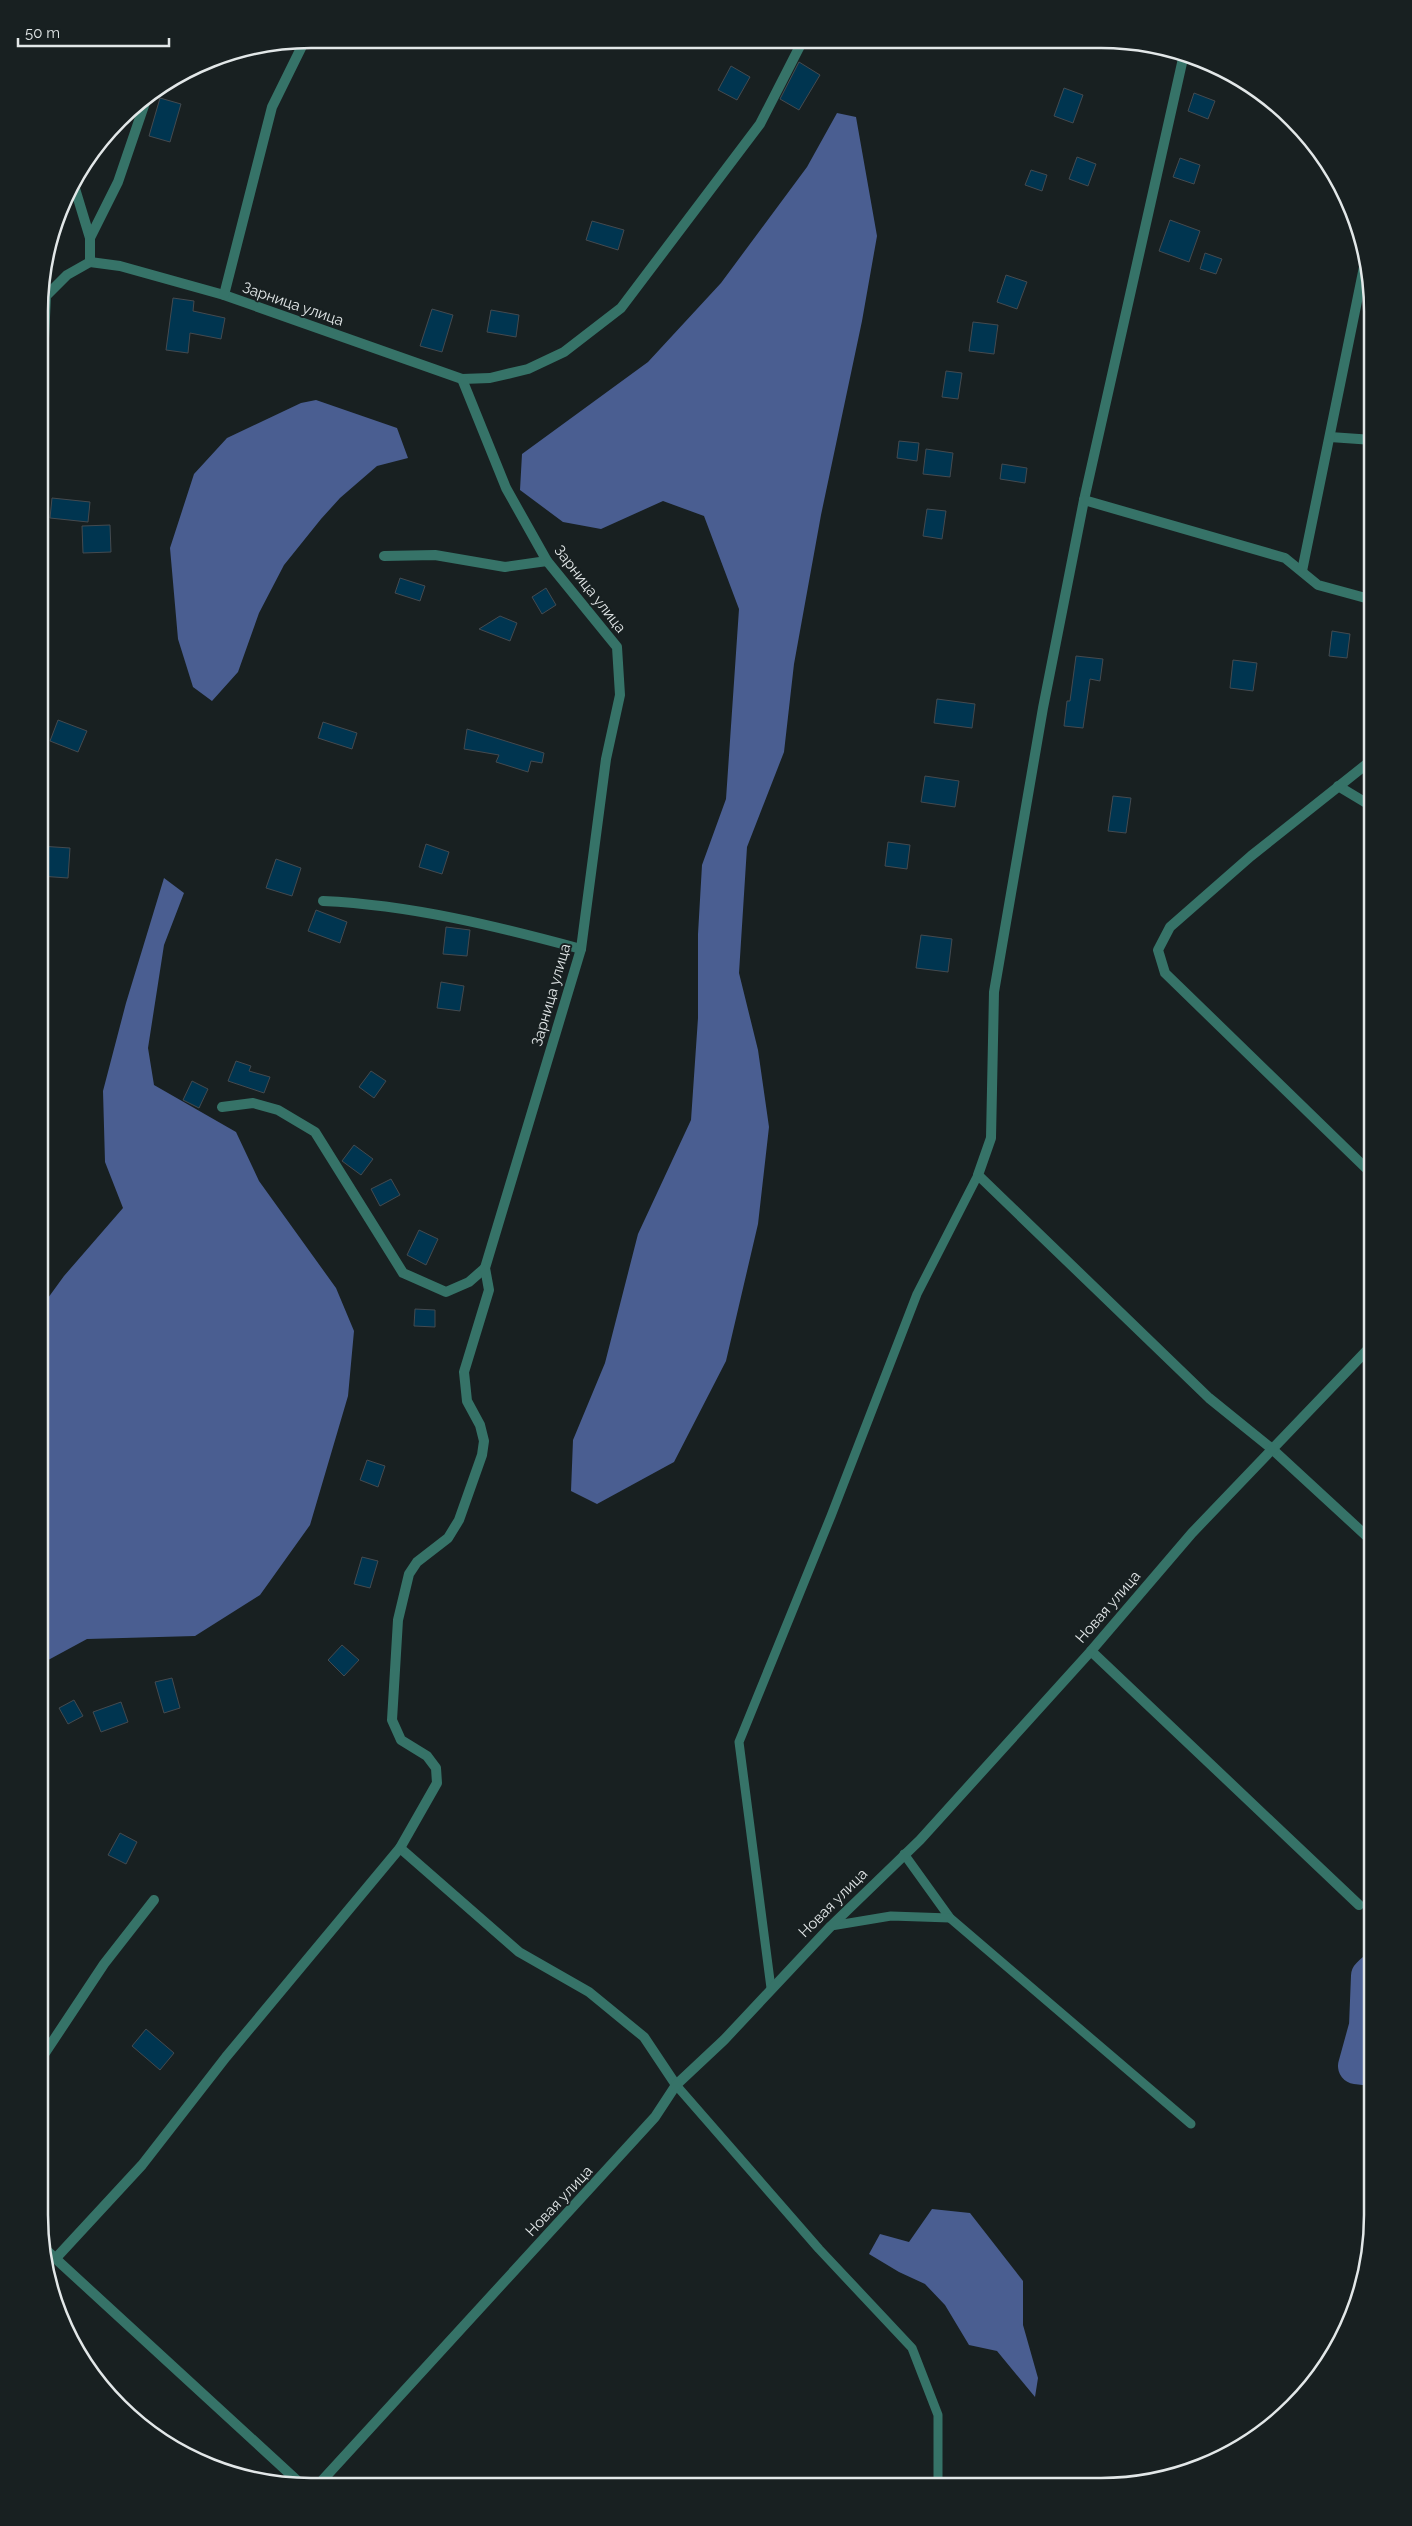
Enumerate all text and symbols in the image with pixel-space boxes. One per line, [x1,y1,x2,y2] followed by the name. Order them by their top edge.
[18,15,169,47] scale bar
[25,24,60,42] text: 50 m
[240,278,346,330] street label: Зарница улица
[550,542,630,636] street label: Зарница улица
[528,942,574,1048] street label: Зарница улица
[1072,1567,1144,1647] street label: Новая улица
[795,1865,871,1941] street label: Новая улица
[522,2162,596,2240] street label: Новая улица

